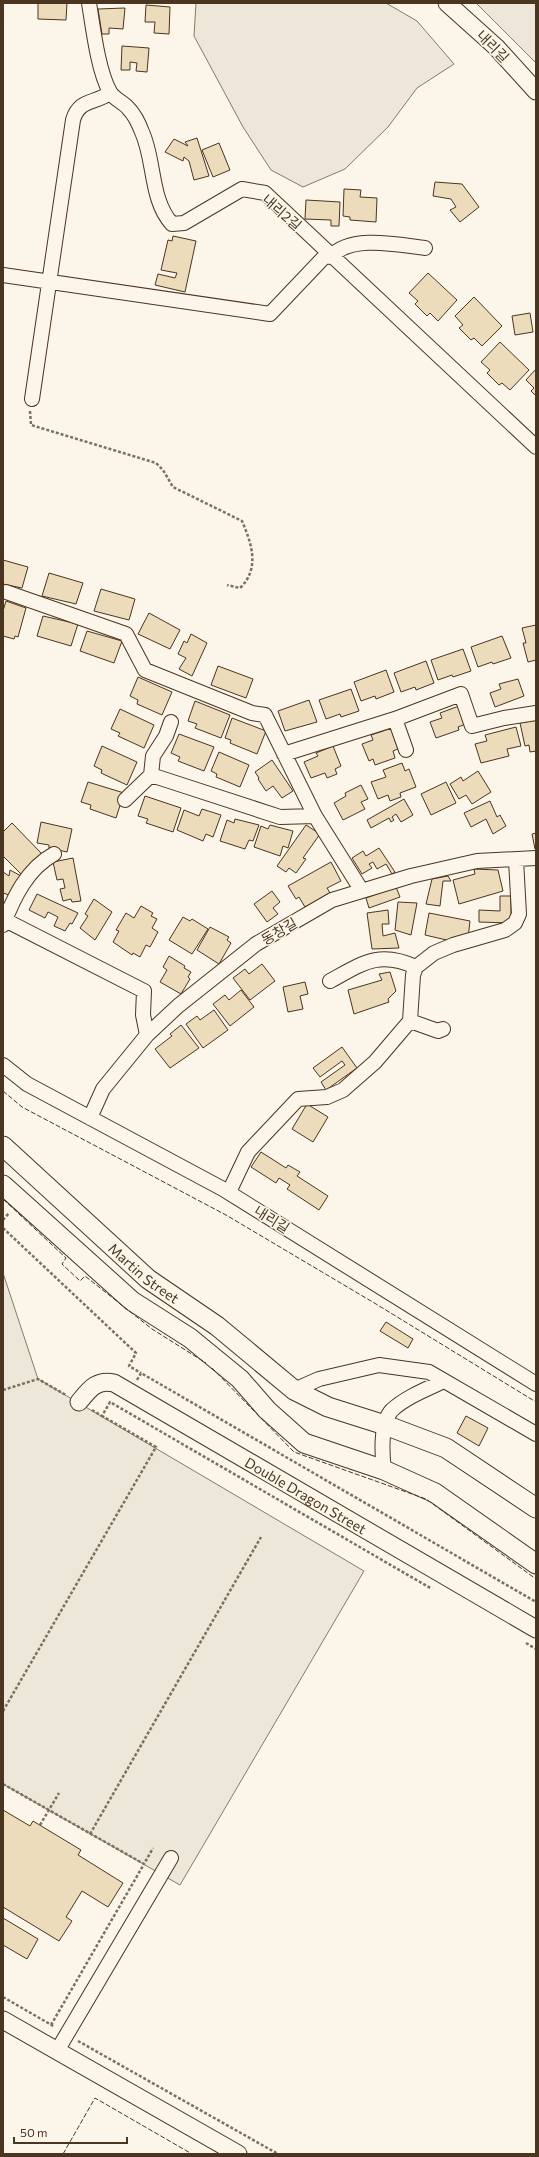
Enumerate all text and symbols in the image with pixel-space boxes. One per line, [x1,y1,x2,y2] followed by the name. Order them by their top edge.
[473,26,513,66] street label: 내리길
[259,190,305,234] street label: 내리2길
[258,914,300,948] street label: 동창길
[251,1202,293,1236] street label: 내리길
[106,1239,183,1307] street label: Martin Street
[242,1453,370,1537] street label: Double Dragon Street
[14,2119,127,2145] scale bar
[20,2125,48,2139] text: 50 m

